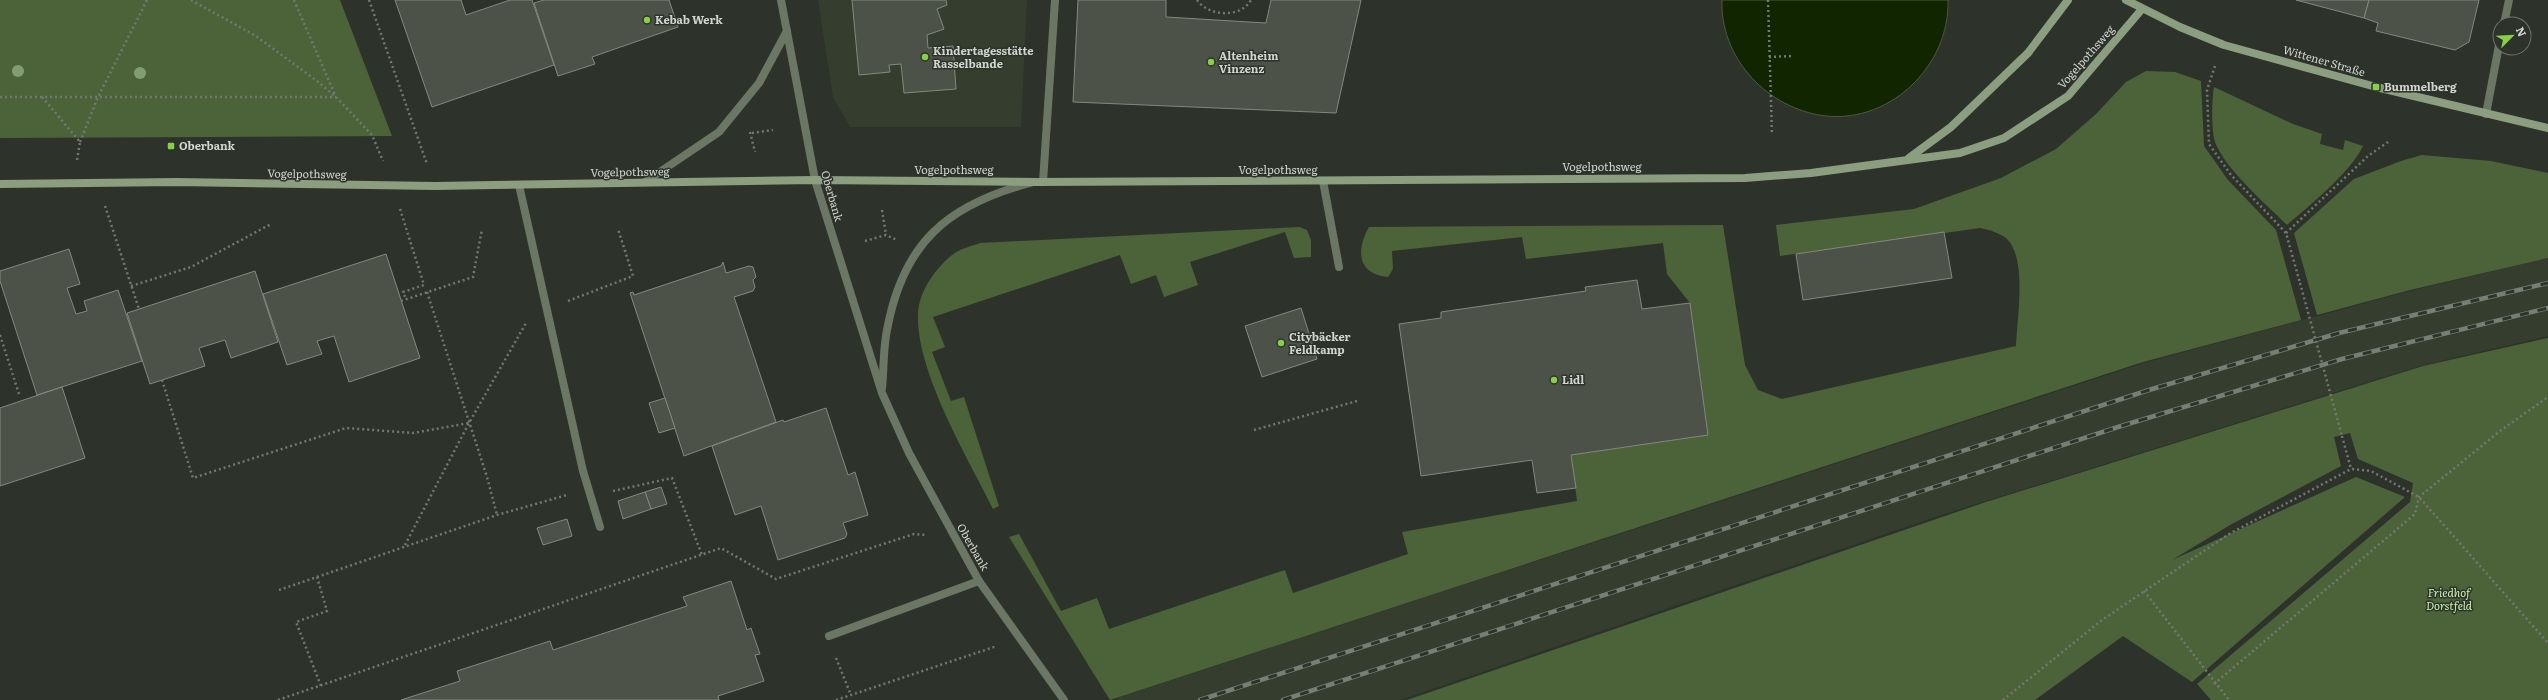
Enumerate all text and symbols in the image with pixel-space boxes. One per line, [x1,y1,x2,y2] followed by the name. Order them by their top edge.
[655,11,723,27] place label: Kebab Werk
[642,15,652,25] marker: Kebab Werk
[2492,16,2532,56] north arrow
[2053,21,2118,92] street label: Vogelpothsweg
[2513,24,2531,39] text: N
[2281,41,2367,79] street label: Wittener Straße
[933,42,1033,71] place label: Kindertagesstätte Rasselbande
[1219,47,1278,76] place label: Altenheim Vinzenz
[920,52,930,62] marker: Kindertagesstätte Rasselbande
[1206,57,1216,67] marker: Altenheim Vinzenz
[2384,78,2457,94] place label: Bummelberg
[2371,82,2381,92] marker: Bummelberg
[179,137,236,153] place label: Oberbank
[166,141,176,151] marker: Oberbank
[1562,158,1643,174] street label: Vogelpothsweg
[914,161,995,177] street label: Vogelpothsweg
[1238,161,1319,177] street label: Vogelpothsweg
[590,162,671,180] street label: Vogelpothsweg
[267,164,348,182] street label: Vogelpothsweg
[818,168,848,223] street label: Oberbank
[1289,328,1351,357] place label: Citybäcker Feldkamp
[1276,338,1286,348] marker: Citybäcker Feldkamp
[1562,371,1584,387] place label: Lidl
[1549,375,1559,385] marker: Lidl
[954,520,994,573] street label: Oberbank
[2426,584,2473,613] park label: Friedhof Dorstfeld

